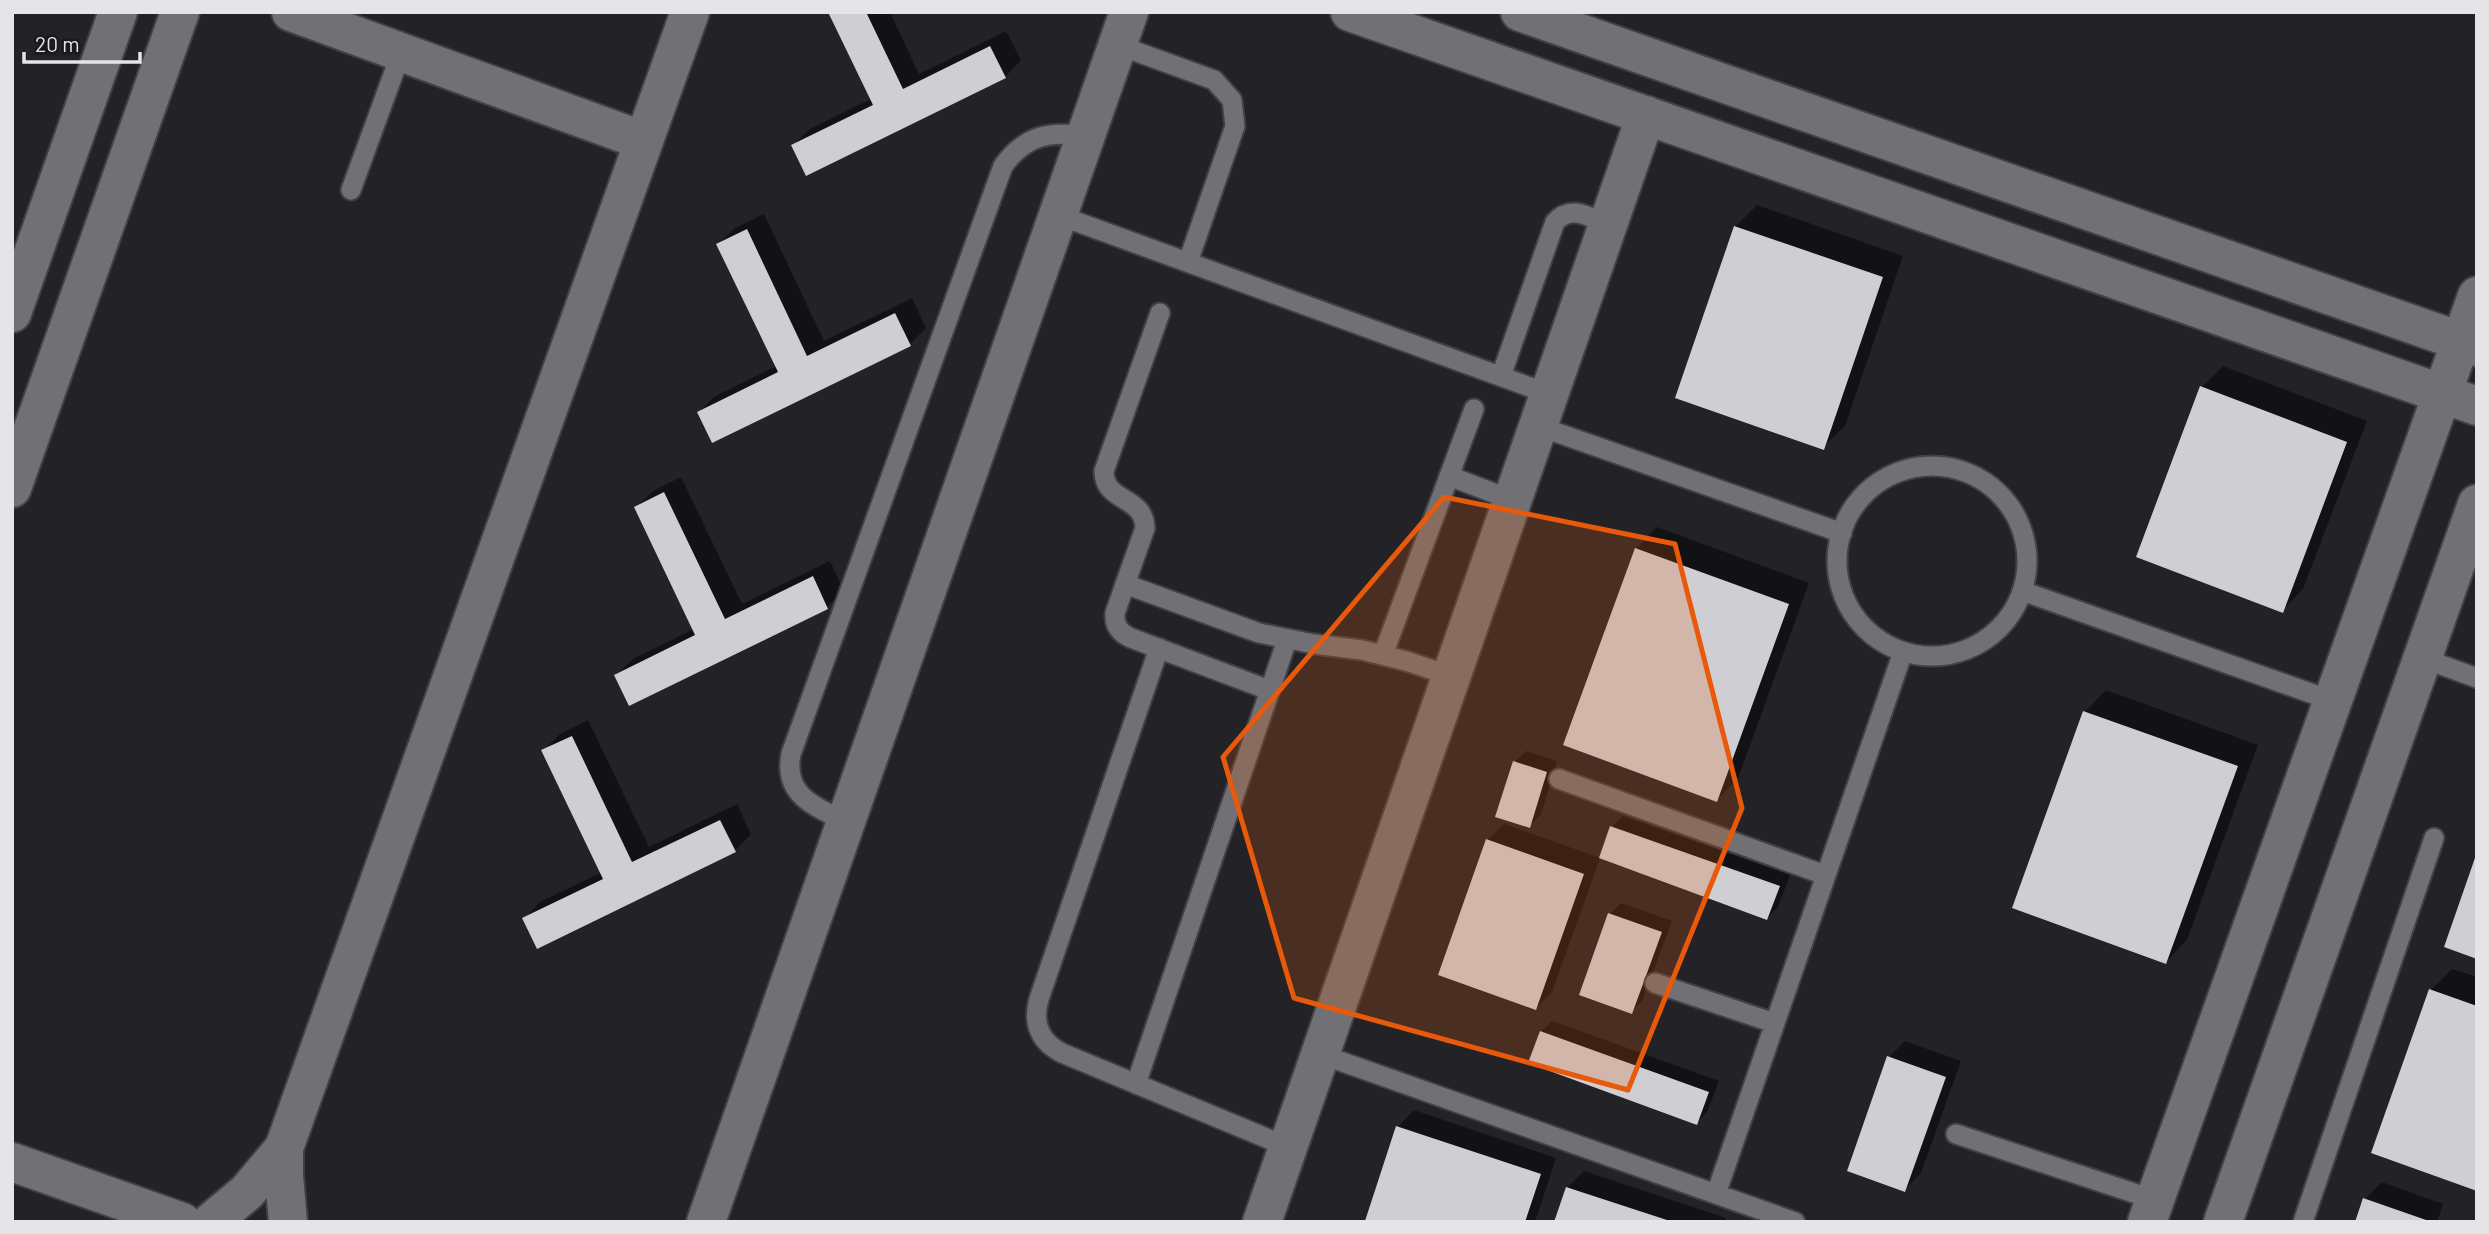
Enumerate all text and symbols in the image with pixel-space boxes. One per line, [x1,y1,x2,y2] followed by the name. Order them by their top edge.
[24,21,140,65] scale bar
[35,31,80,56] text: 20 m

